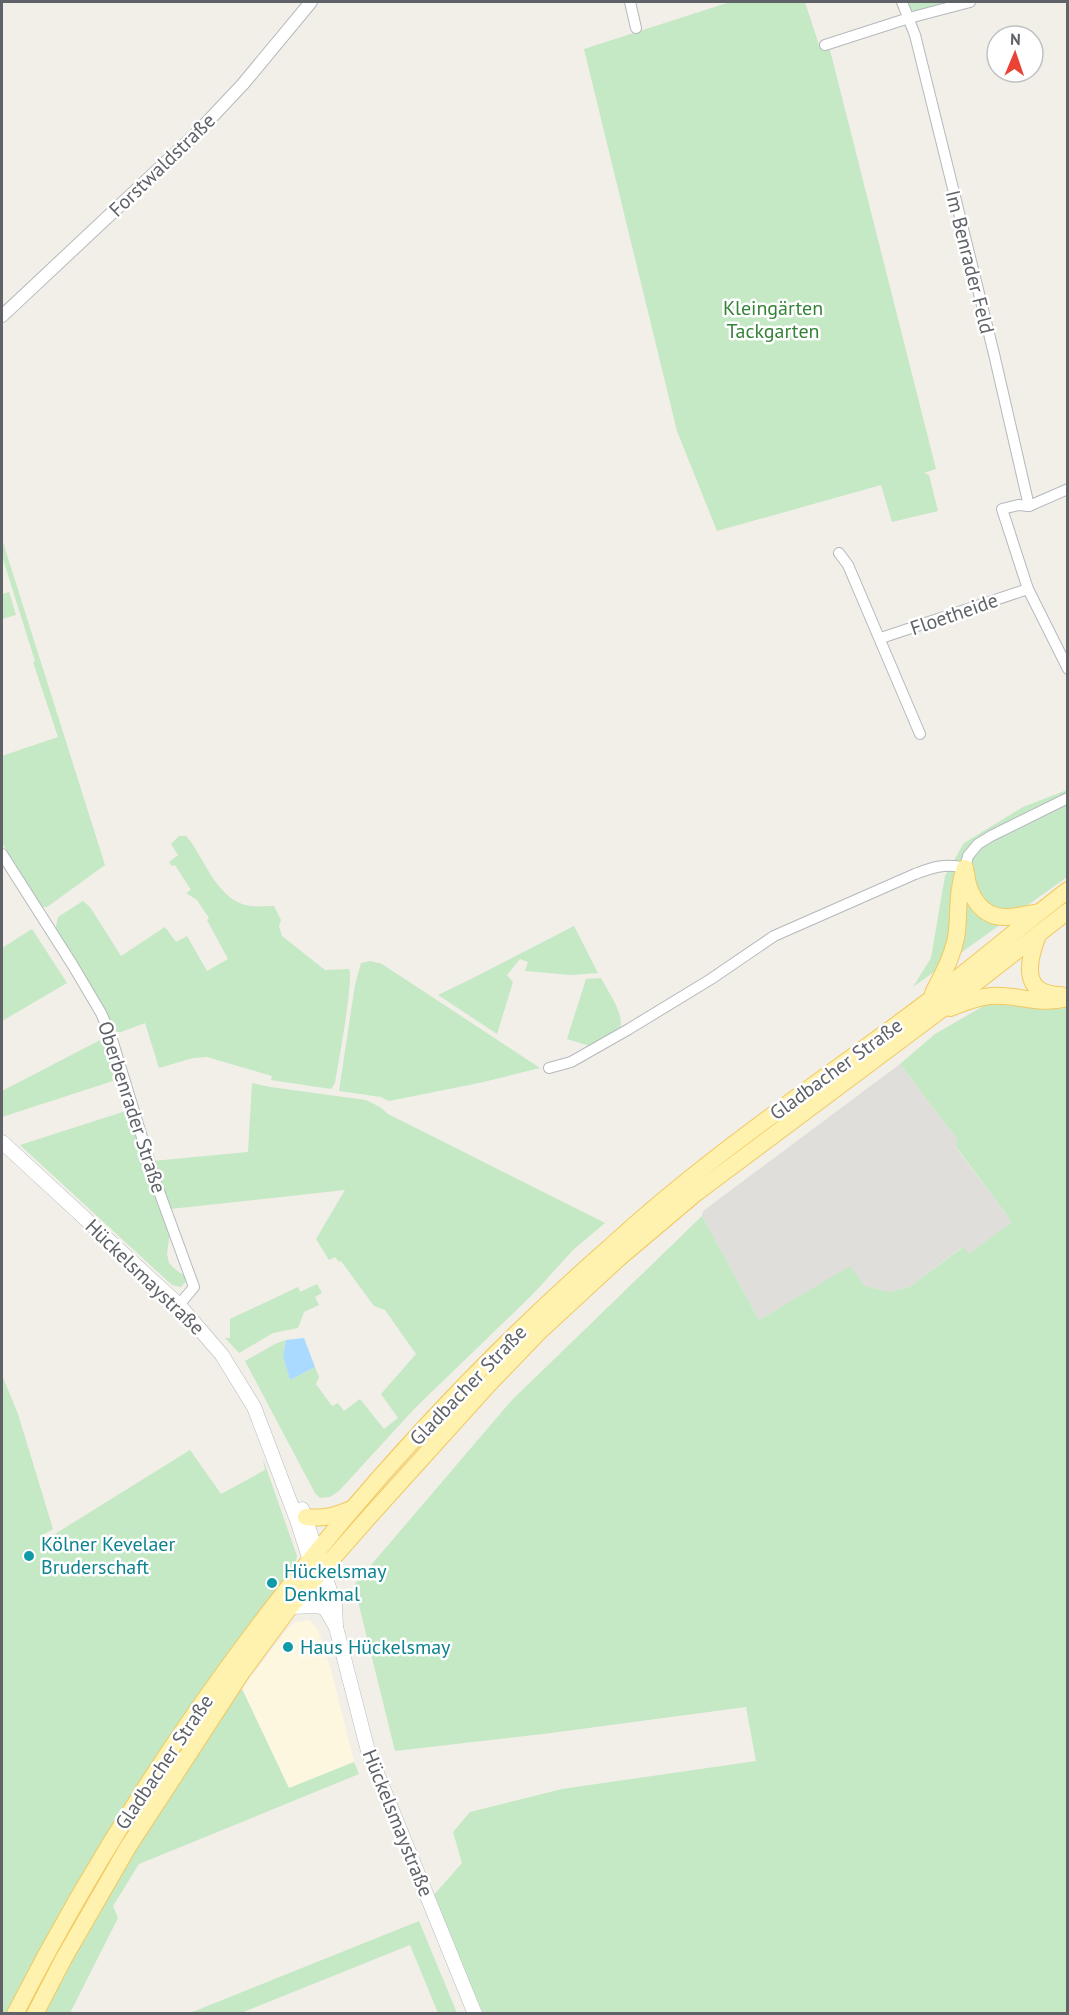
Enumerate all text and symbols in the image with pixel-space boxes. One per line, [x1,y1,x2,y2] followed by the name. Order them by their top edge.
[985,24,1045,84] north arrow
[1010,29,1021,49] text: N
[103,108,221,222] street label: Forstwaldstraße
[940,188,1000,336] street label: Im Benrader Feld
[723,295,823,344] park label: Kleingärten Tackgarten
[907,587,1001,641] street label: Floetheide
[764,1012,908,1126] street label: Gladbacher Straße
[92,1018,172,1196] street label: Oberbenrader Straße
[80,1213,210,1341] street label: Hückelsmaystraße
[404,1319,532,1451] street label: Gladbacher Straße
[41,1531,175,1580] place label: Kölner Kevelaer Bruderschaft
[22,1549,36,1563] marker: Kölner Kevelaer Bruderschaft
[284,1558,387,1607] place label: Hückelsmay Denkmal
[265,1576,279,1590] marker: Hückelsmay Denkmal
[300,1634,451,1660] place label: Haus Hückelsmay
[281,1640,295,1654] marker: Haus Hückelsmay
[109,1689,219,1835] street label: Gladbacher Straße
[357,1746,439,1900] street label: Hückelsmaystraße

